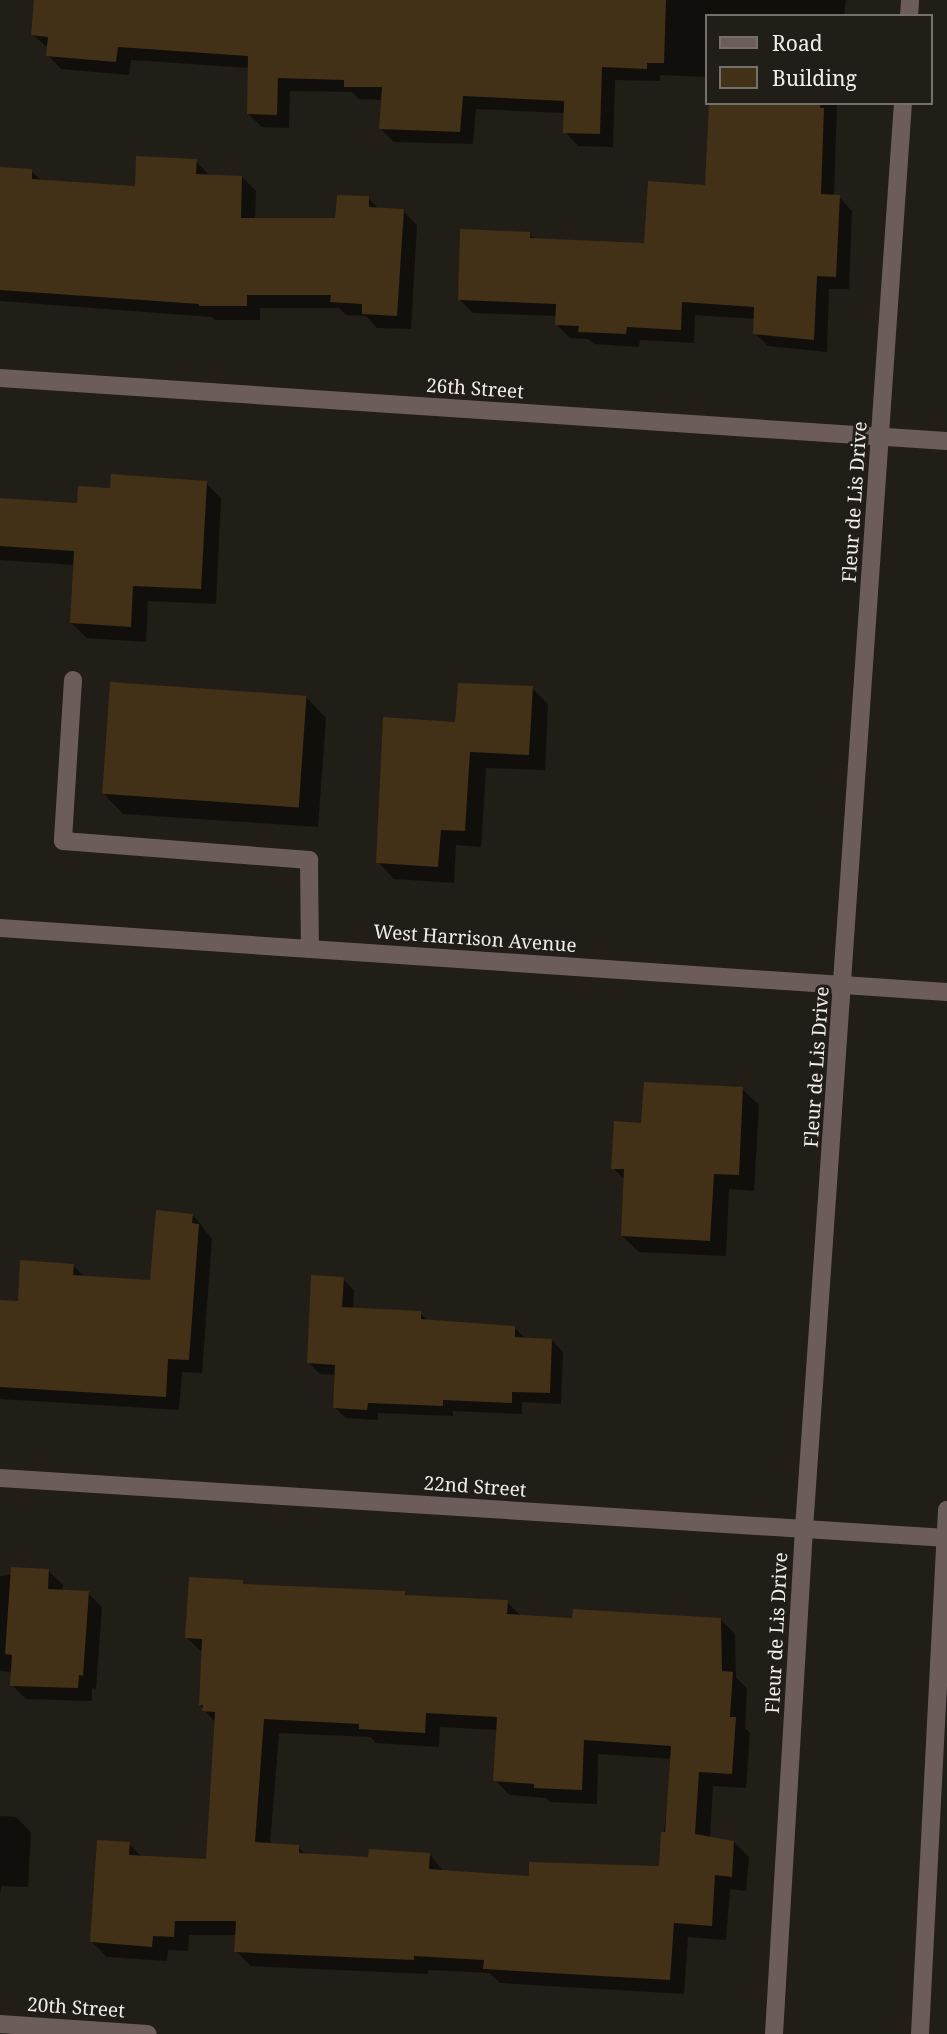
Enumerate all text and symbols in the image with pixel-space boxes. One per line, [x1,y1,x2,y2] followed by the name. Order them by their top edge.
[706,14,933,105] legend
[772,29,823,57] text: Road
[772,64,857,92] text: Building
[425,374,525,404] street label: 26th Street
[838,421,872,583] street label: Fleur de Lis Drive
[373,921,577,957] street label: West Harrison Avenue
[800,986,834,1148] street label: Fleur de Lis Drive
[423,1472,527,1502] street label: 22nd Street
[761,1552,793,1714] street label: Fleur de Lis Drive
[26,1993,126,2023] street label: 20th Street

